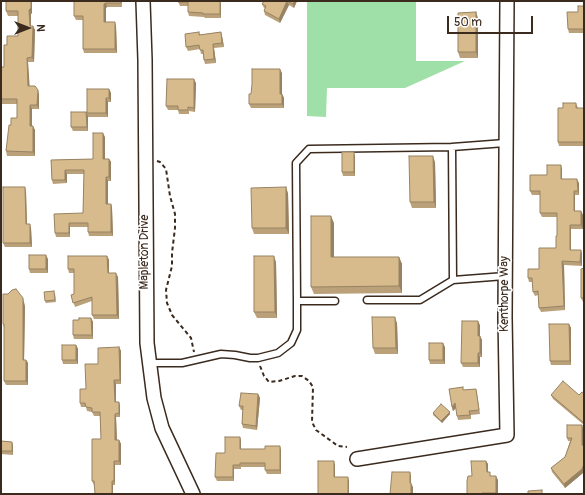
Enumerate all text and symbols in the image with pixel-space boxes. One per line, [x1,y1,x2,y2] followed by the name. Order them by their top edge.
[8,8,48,48] north arrow
[449,8,535,34] scale bar
[454,15,482,30] text: 50 m
[34,24,47,32] text: N
[138,215,152,289] street label: Mapleton Drive
[498,256,512,332] street label: Kenthorpe Way

